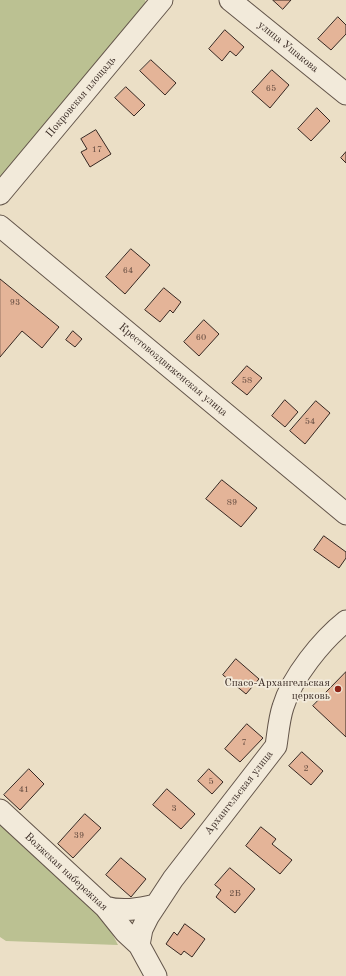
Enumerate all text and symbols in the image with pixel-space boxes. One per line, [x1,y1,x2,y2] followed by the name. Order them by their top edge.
[255,19,321,75] street label: улица Ушакова
[43,54,119,140] street label: Покровская площадь
[266,84,276,94] house number: 65
[92,145,102,155] house number: 17
[123,266,133,276] house number: 64
[10,298,20,308] house number: 93
[116,321,230,419] street label: Крестовоздвиженская улица
[196,333,206,343] house number: 60
[242,376,252,386] house number: 58
[305,417,315,427] house number: 54
[227,498,237,508] house number: 89
[224,676,330,702] place label: Спасо-Архангельская церковь
[333,684,343,694] marker: Спасо-Архангельская церковь
[241,738,247,748] house number: 7
[202,748,276,838] street label: Архангельская улица
[303,764,309,774] house number: 2
[208,777,214,787] house number: 5
[19,785,29,795] house number: 41
[171,804,177,814] house number: 3
[22,830,110,914] street label: Волжская набережная
[74,831,84,841] house number: 39
[229,889,241,899] house number: 2Б

